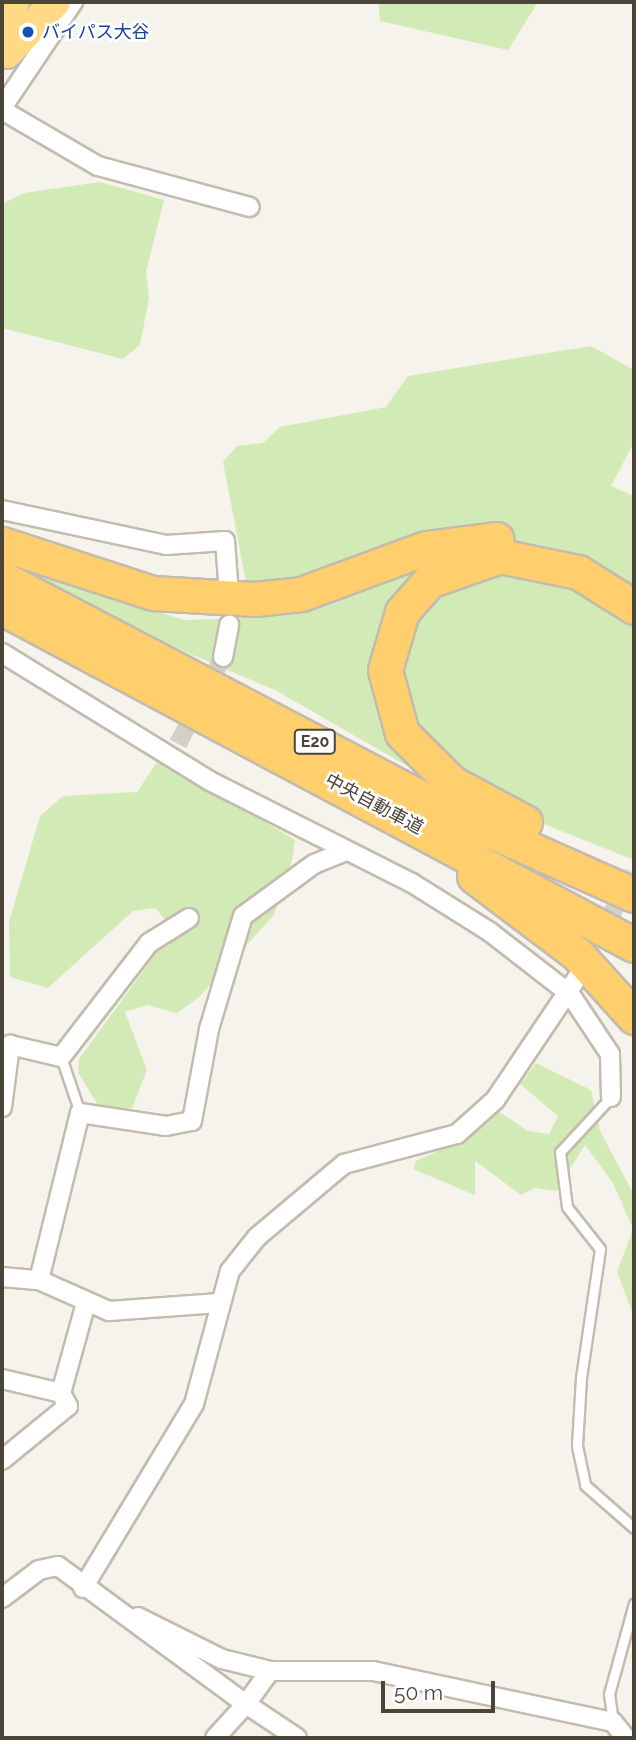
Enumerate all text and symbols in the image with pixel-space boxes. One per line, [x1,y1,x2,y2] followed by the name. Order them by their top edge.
[42,21,150,43] place label: バイパス大谷
[20,24,36,40] marker: バイパス大谷
[292,730,338,754] road number: E20
[321,769,427,839] street label: 中央自動車道
[384,1666,498,1710] scale bar
[394,1680,443,1705] text: 50 m

